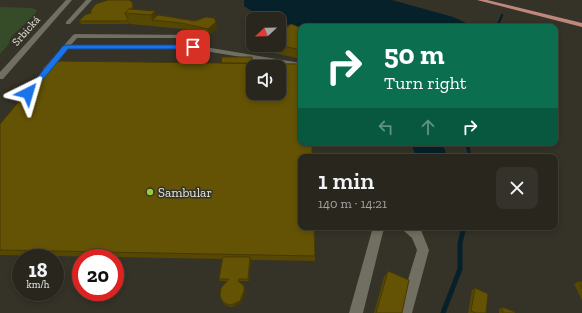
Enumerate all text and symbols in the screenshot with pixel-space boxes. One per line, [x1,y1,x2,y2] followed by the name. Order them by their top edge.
[246,12,286,52] north arrow
[246,12,286,100] map controls
[9,13,43,49] street label: Srbická
[176,30,210,64] pin
[182,36,204,58] icon: arrive
[384,38,445,71] text: 50 m
[318,40,370,92] icon: right
[246,60,286,100] button: sound
[7,72,49,114] position arrow
[384,72,466,94] text: Turn right
[375,116,397,138] icon: left
[417,116,439,138] icon: ahead
[459,116,481,138] icon: right
[318,166,374,195] text: 1 min
[496,167,538,209] button: close
[158,185,212,200] place label: Sambular
[145,187,155,197] marker: Sambular
[318,196,387,211] text: 140 m · 14:21
[72,249,124,301] speed limit sign: 20
[29,258,47,282] text: 18
[27,279,49,291] text: km/h

